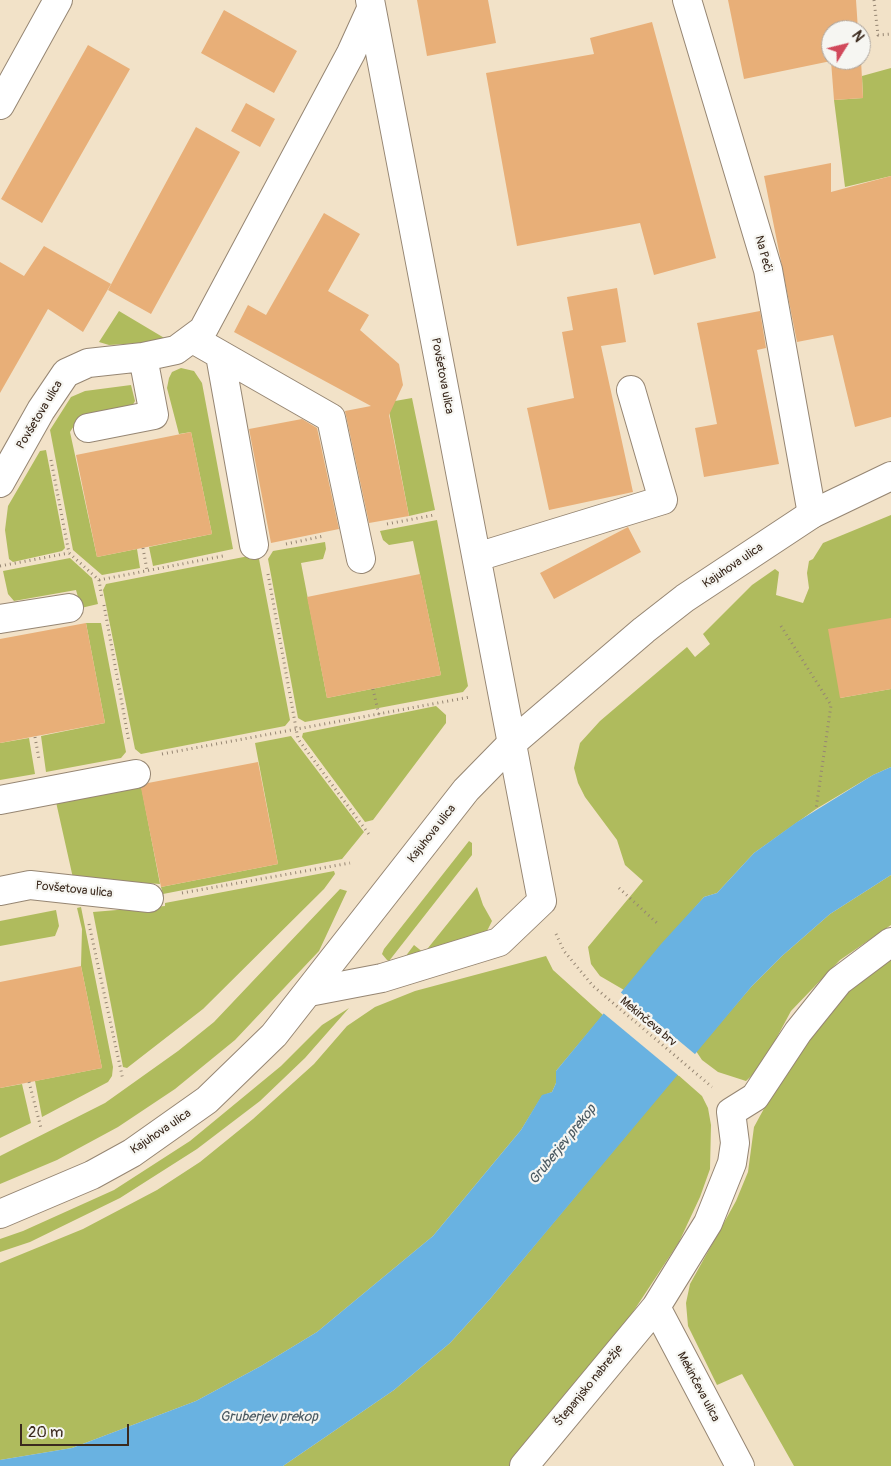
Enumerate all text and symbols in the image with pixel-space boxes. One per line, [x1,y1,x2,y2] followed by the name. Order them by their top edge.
[821,20,871,70] north arrow
[848,28,867,45] text: N
[751,234,775,274] street label: Na Peči
[428,337,456,415] street label: Povšetova ulica
[14,378,66,452] street label: Povšetova ulica
[700,541,766,591] street label: Kajuhova ulica
[405,802,459,866] street label: Kajuhova ulica
[35,879,113,901] street label: Povšetova ulica
[617,994,679,1050] street label: Mekinčeva brv
[526,1102,600,1188] water label: Gruberjev prekop
[128,1107,194,1157] street label: Kajuhova ulica
[552,1342,626,1430] street label: Štepanjsko nabrežje
[674,1350,722,1424] street label: Mekinčeva ulica
[220,1409,318,1425] water label: Gruberjev prekop
[22,1414,131,1446] scale bar
[28,1423,63,1442] text: 20 m

